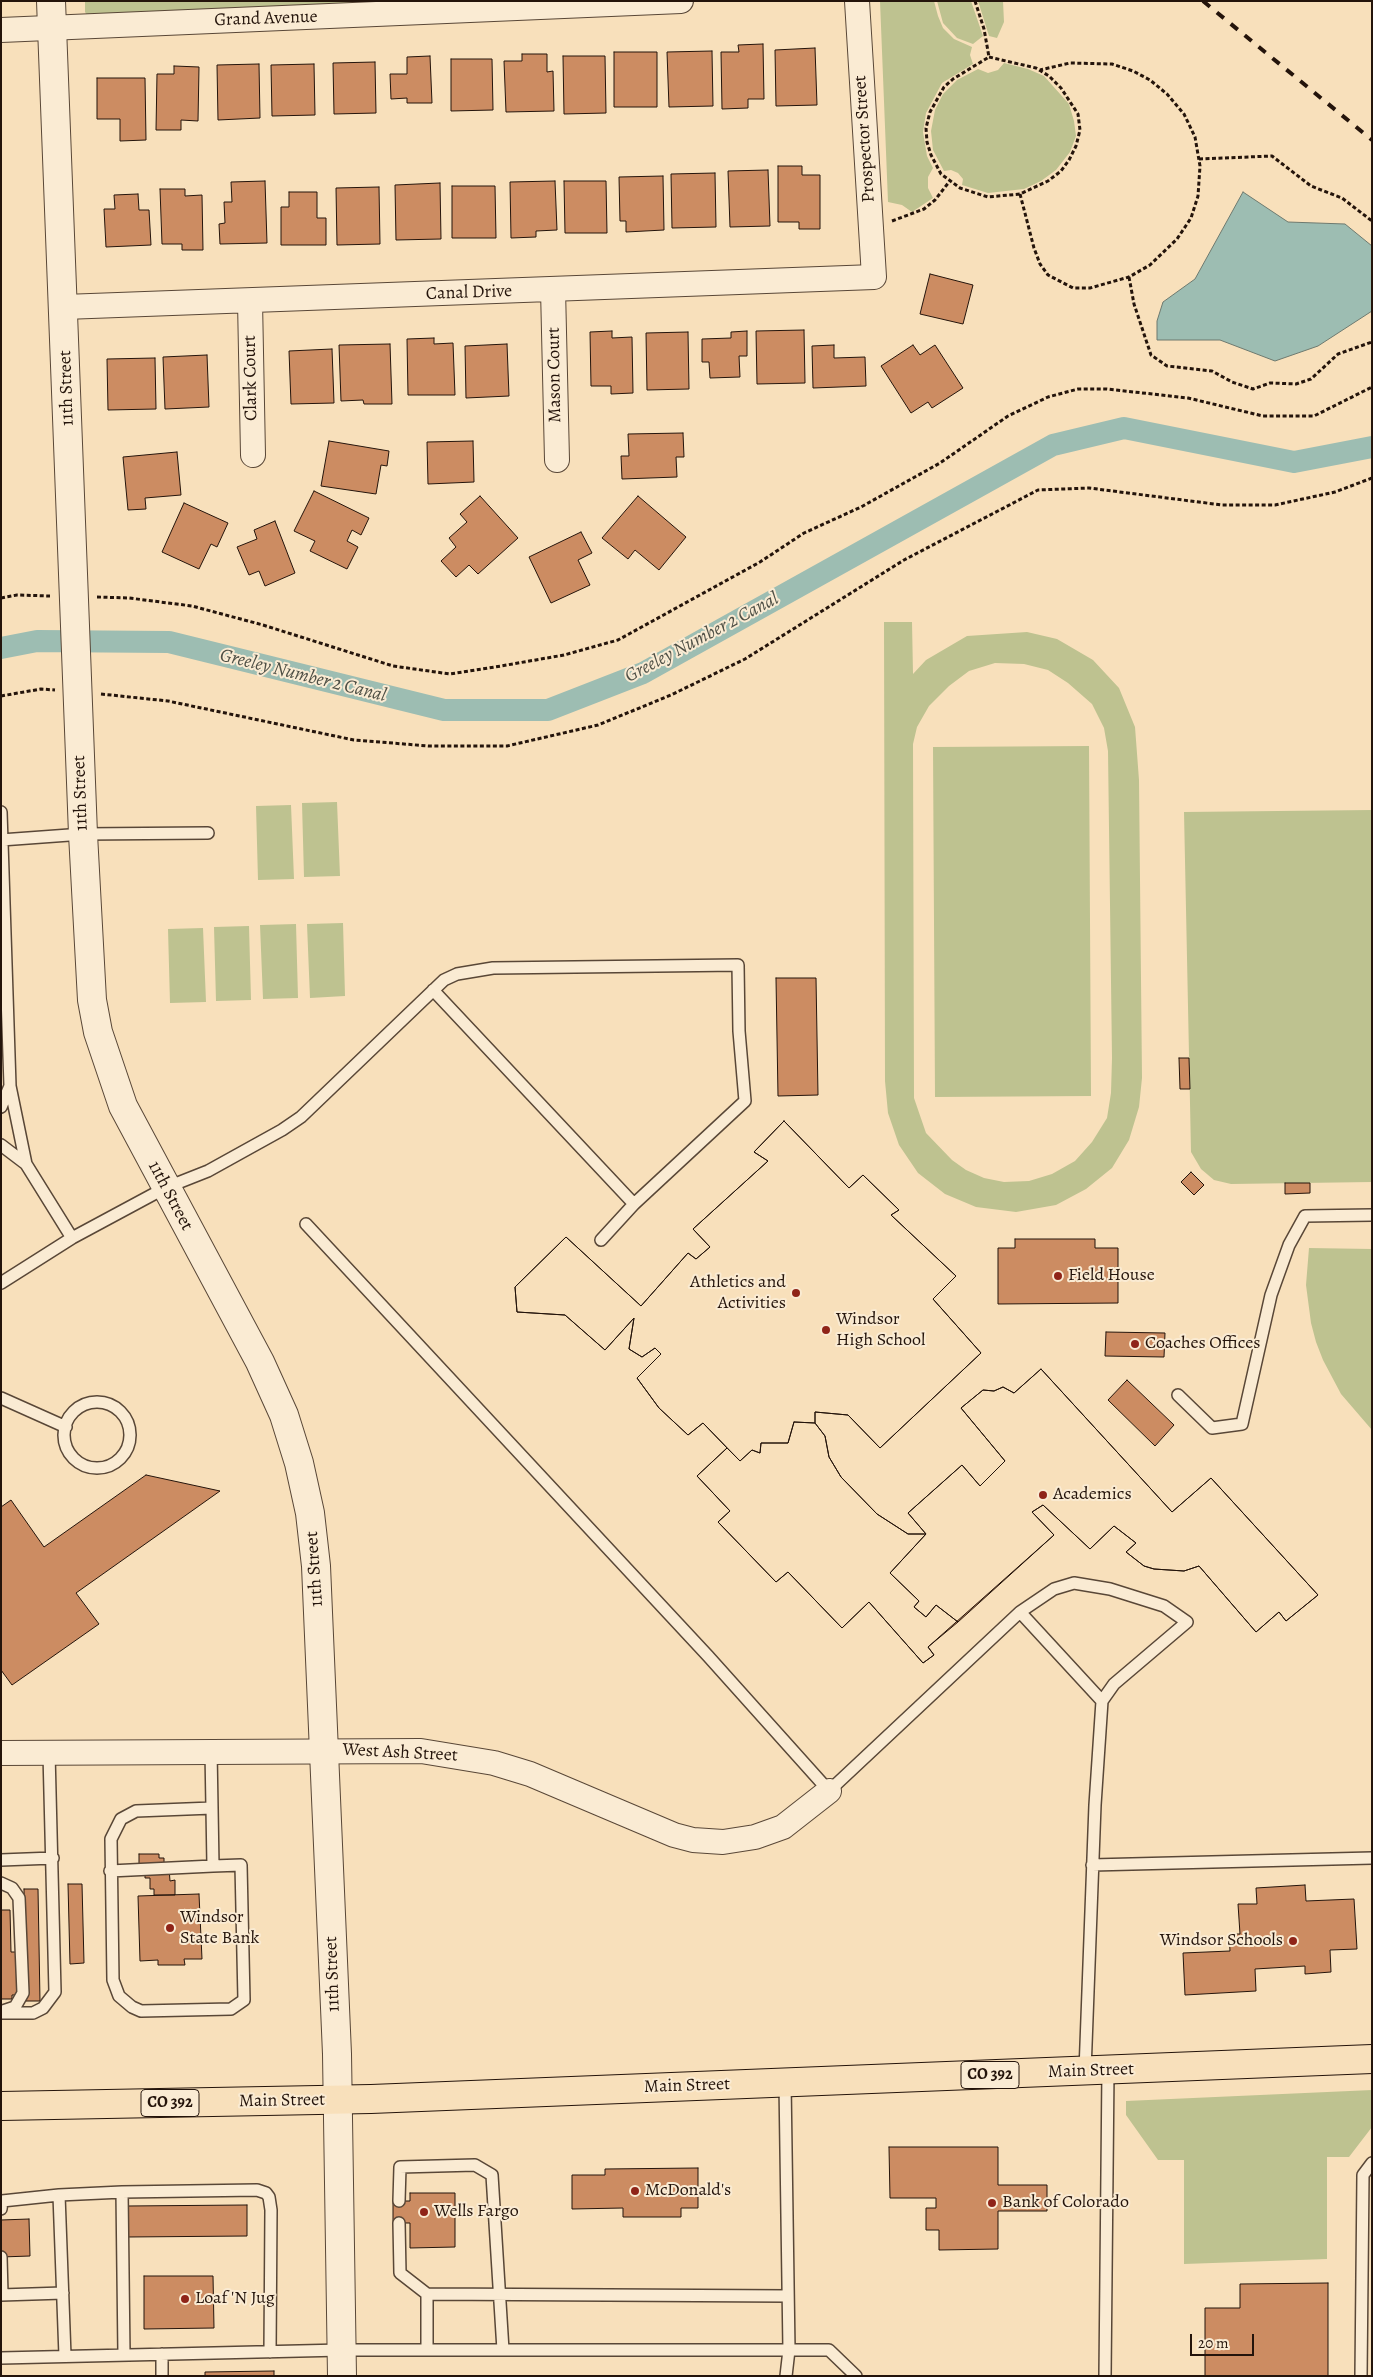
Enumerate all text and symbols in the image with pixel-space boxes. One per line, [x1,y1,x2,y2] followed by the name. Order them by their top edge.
[214,6,318,32] street label: Grand Avenue
[850,75,880,203] street label: Prospector Street
[426,281,512,305] street label: Canal Drive
[543,327,567,423] street label: Mason Court
[239,335,263,421] street label: Clark Court
[55,350,79,426] street label: 11th Street
[621,588,783,688] water label: Greeley Number 2 Canal
[217,644,389,708] water label: Greeley Number 2 Canal
[69,755,93,831] street label: 11th Street
[143,1158,197,1234] street label: 11th Street
[1068,1265,1155,1287] place label: Field House
[1052,1270,1064,1282] marker: Field House
[690,1272,786,1315] place label: Athletics and Activities
[790,1287,802,1299] marker: Athletics and Activities
[836,1309,925,1352] place label: Windsor High School
[820,1324,832,1336] marker: Windsor High School
[1145,1333,1260,1355] place label: Coaches Offices
[1129,1338,1141,1350] marker: Coaches Offices
[1053,1484,1132,1506] place label: Academics
[1037,1489,1049,1501] marker: Academics
[302,1530,328,1608] street label: 11th Street
[342,1739,458,1767] street label: West Ash Street
[180,1907,259,1950] place label: Windsor State Bank
[164,1922,176,1934] marker: Windsor State Bank
[1160,1930,1283,1952] place label: Windsor Schools
[1287,1935,1299,1947] marker: Windsor Schools
[321,1936,345,2012] street label: 11th Street
[1048,2059,1134,2083] street label: Main Street
[961,2062,1019,2088] road number: CO 392
[644,2074,730,2098] street label: Main Street
[239,2089,325,2113] street label: Main Street
[141,2090,199,2116] road number: CO 392
[645,2180,731,2202] place label: McDonald's
[629,2185,641,2197] marker: McDonald's
[1002,2192,1129,2214] place label: Bank of Colorado
[986,2197,998,2209] marker: Bank of Colorado
[434,2201,519,2223] place label: Wells Fargo
[418,2206,430,2218] marker: Wells Fargo
[195,2288,275,2310] place label: Loaf 'N Jug
[179,2293,191,2305] marker: Loaf 'N Jug
[1193,2324,1257,2356] scale bar
[1198,2333,1229,2353] text: 20 m

